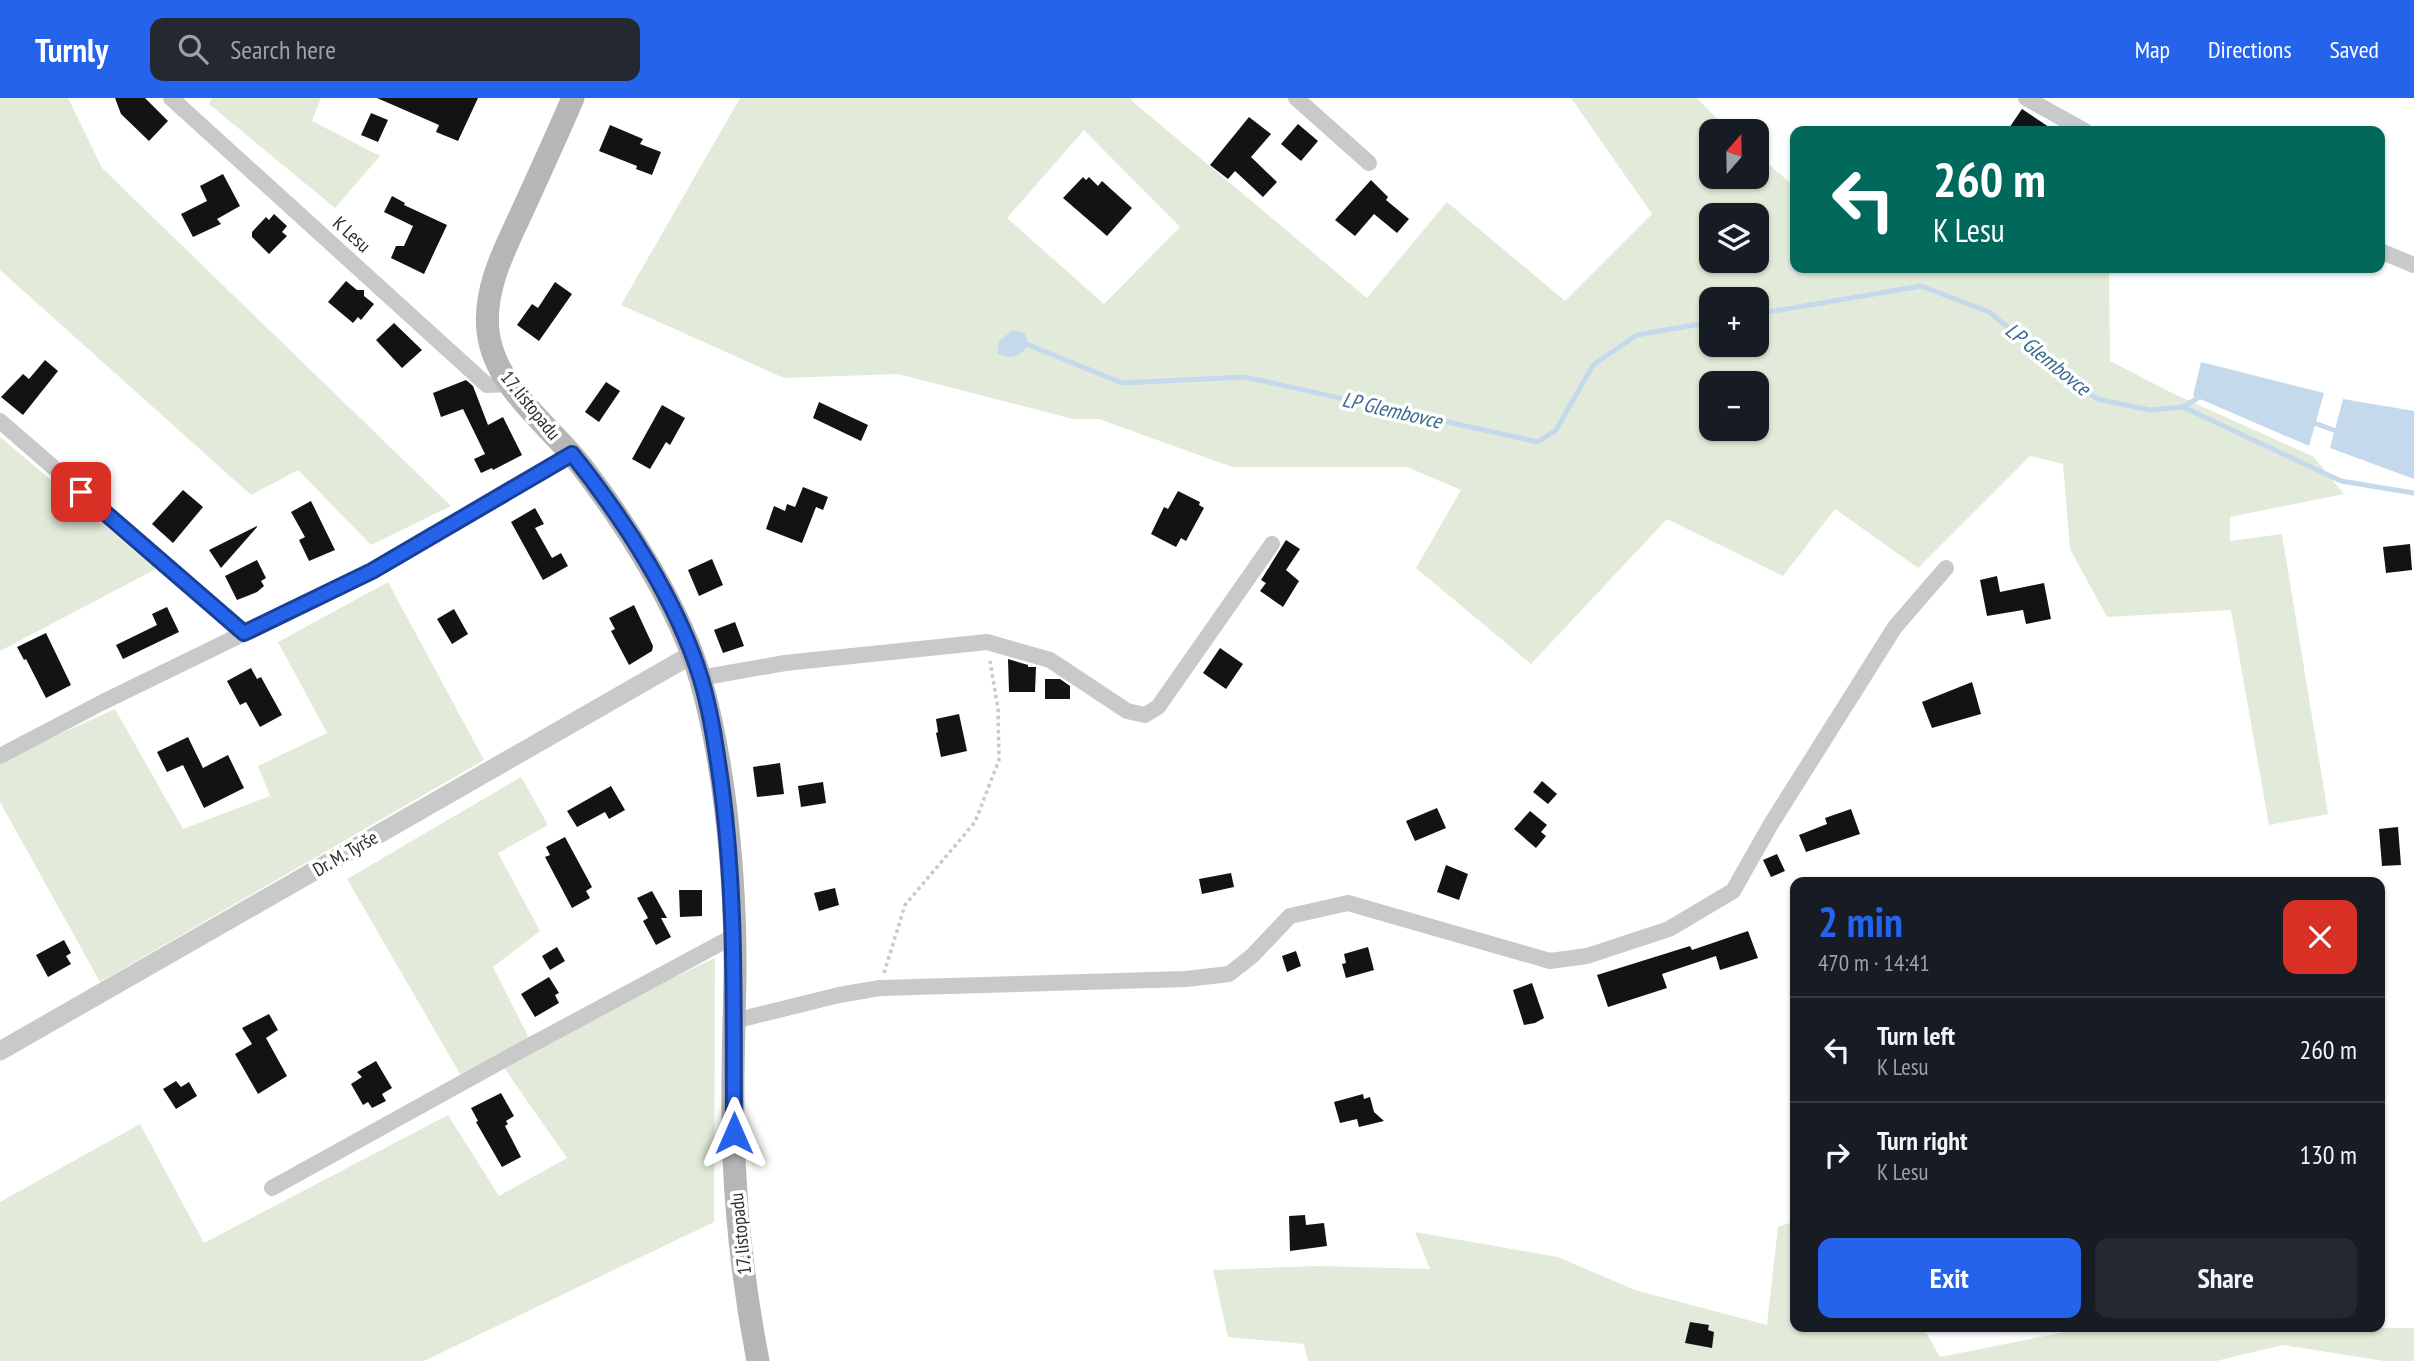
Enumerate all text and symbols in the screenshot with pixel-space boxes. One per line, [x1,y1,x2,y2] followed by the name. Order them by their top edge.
[150,18,640,81] search box
[35,28,108,71] text: Turnly
[174,30,212,68] icon: search
[230,33,336,66] text: Search here
[2135,34,2170,65] text: Map
[2208,34,2292,65] text: Directions
[2330,34,2379,65] text: Saved
[1699,119,1769,189] north arrow
[1699,119,1769,441] map controls
[1933,147,2046,211] text: 260 m
[1818,154,1909,245] icon: left
[1699,203,1769,273] button: layers
[1933,209,2005,251] text: K Lesu
[328,211,376,257] street label: K Lesu
[1699,287,1769,357] button: +
[2000,317,2097,402] water label: LP Glembovce
[496,366,566,444] street label: 17. listopadu
[1699,371,1769,441] button: −
[1340,385,1446,435] water label: LP Glembovce
[51,462,111,522] pin
[62,473,100,511] icon: arrive
[308,825,382,881] street label: Dr. M. Tyrše
[1818,894,1903,949] text: 2 min
[2283,900,2357,974] button: close
[1818,948,1930,977] text: 470 m · 14:41
[1877,1019,1955,1052] text: Turn left
[1818,1031,1856,1069] icon: left
[2299,1033,2357,1066] text: 260 m
[1877,1052,1928,1081] text: K Lesu
[697,1096,771,1170] position arrow
[1877,1124,1968,1157] text: Turn right
[1818,1136,1856,1174] icon: right
[2299,1138,2357,1171] text: 130 m
[1877,1157,1928,1186] text: K Lesu
[724,1192,756,1276] street label: 17. listopadu
[1818,1238,2081,1318] button: Exit
[2095,1238,2357,1318] button: Share

